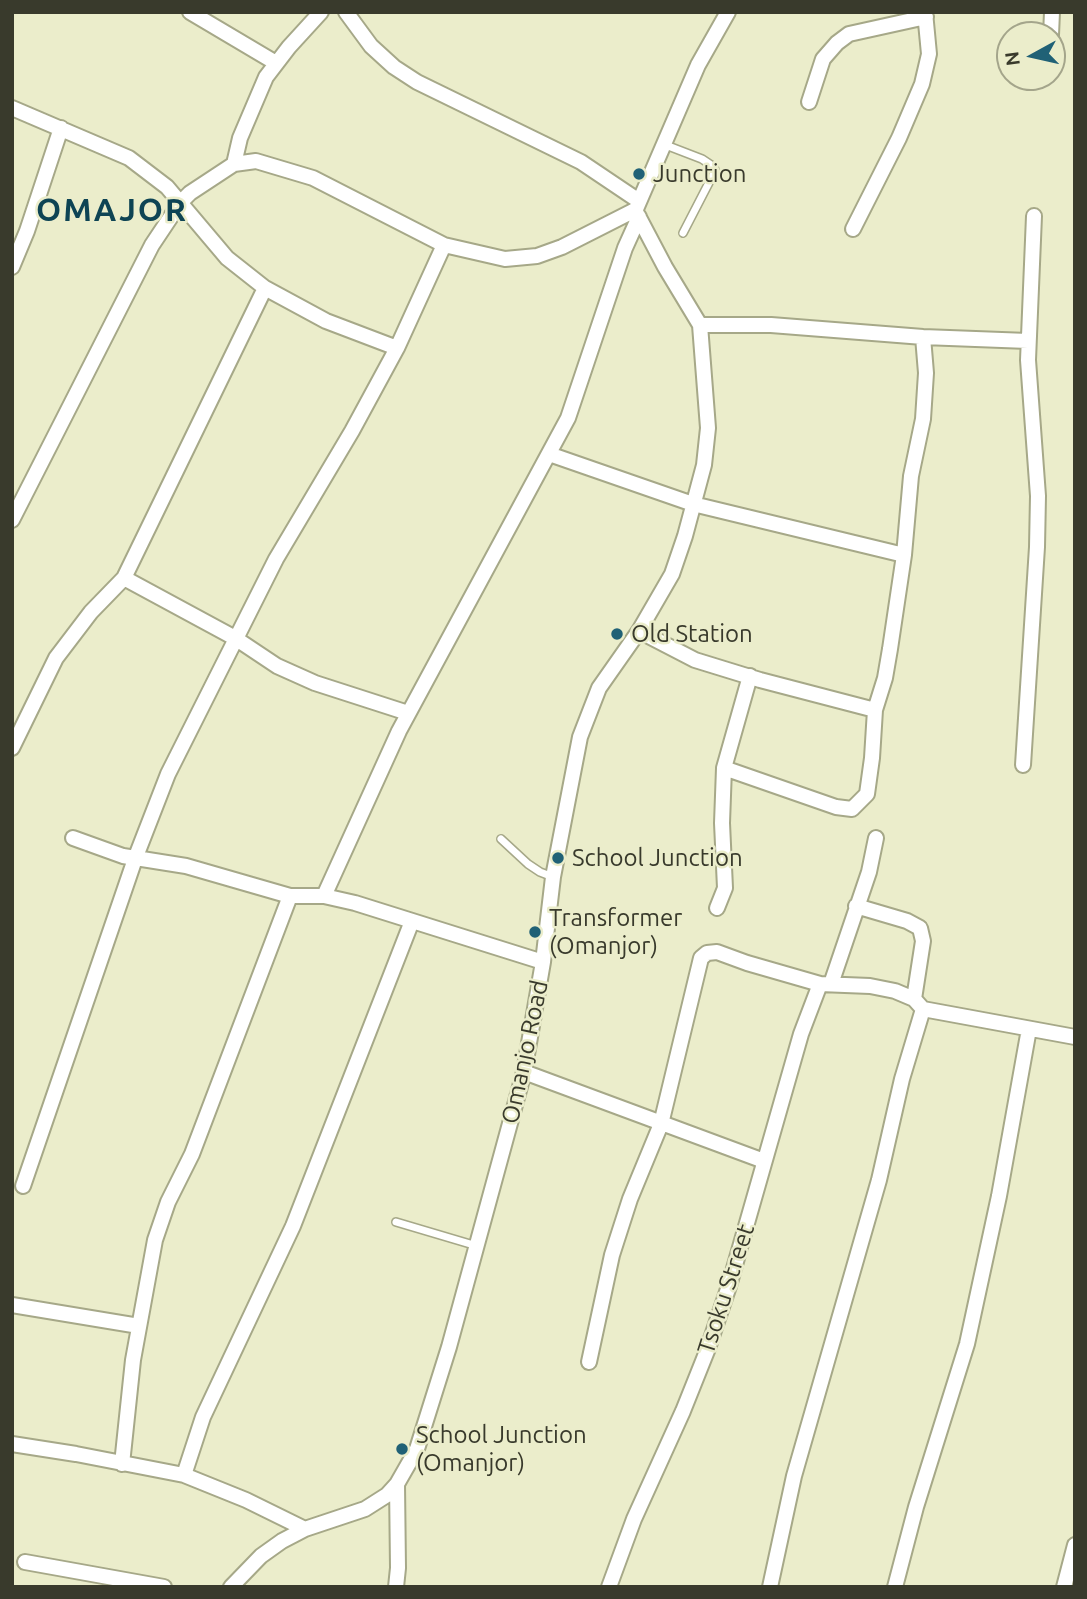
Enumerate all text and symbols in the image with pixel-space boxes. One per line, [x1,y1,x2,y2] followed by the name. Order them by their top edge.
[996,21,1066,91] north arrow
[1000,50,1024,67] text: N
[653,160,746,188] place label: Junction
[631,166,647,182] marker: Junction
[37,191,187,229] district label: OMAJOR
[631,620,753,648] place label: Old Station
[609,626,625,642] marker: Old Station
[572,844,743,872] place label: School Junction
[550,850,566,866] marker: School Junction
[549,904,682,960] place label: Transformer (Omanjor)
[527,924,543,940] marker: Transformer (Omanjor)
[496,978,554,1126] street label: Omanjo Road
[691,1220,761,1358] street label: Tsoku Street
[416,1421,587,1477] place label: School Junction (Omanjor)
[394,1441,410,1457] marker: School Junction (Omanjor)

